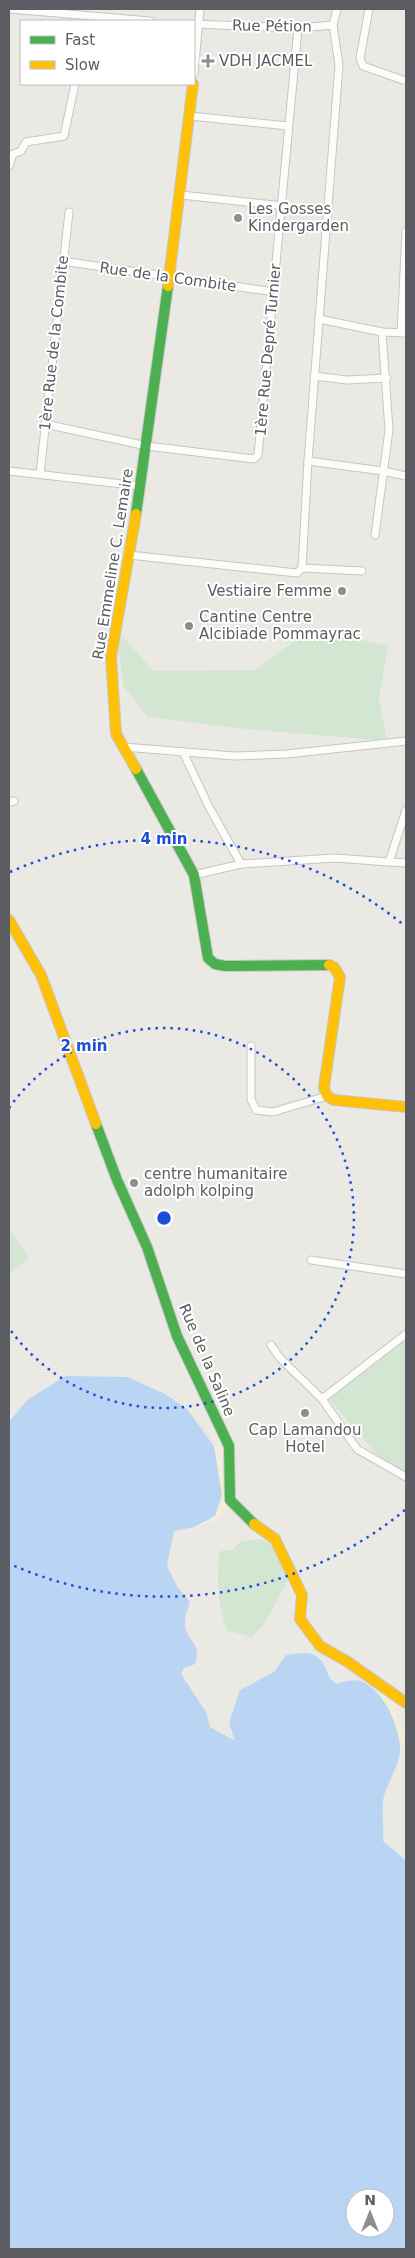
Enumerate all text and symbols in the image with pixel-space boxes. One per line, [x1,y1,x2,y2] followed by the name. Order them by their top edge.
[232,16,312,36] street label: Rue Pétion
[20,20,195,85] legend
[65,31,95,49] text: Fast
[219,52,313,70] place label: VDH JACMEL
[201,54,215,68] marker: VDH JACMEL
[65,56,100,74] text: Slow
[248,200,349,235] place label: Les Gosses Kindergarden
[232,212,244,224] marker: Les Gosses Kindergarden
[36,254,72,432] street label: 1ère Rue de la Combite
[98,258,238,296] street label: Rue de la Combite
[251,262,285,437] street label: 1ère Rue Depré Turnier
[89,467,137,661] street label: Rue Emmeline C. Lemaire
[207,582,332,600] place label: Vestiaire Femme
[336,585,348,597] marker: Vestiaire Femme
[199,608,361,643] place label: Cantine Centre Alcibiade Pommayrac
[183,620,195,632] marker: Cantine Centre Alcibiade Pommayrac
[140,830,188,848] text: 4 min
[60,1037,108,1055] text: 2 min
[144,1165,288,1200] place label: centre humanitaire adolph kolping
[128,1177,140,1189] marker: centre humanitaire adolph kolping
[155,1209,173,1227] centre of rings
[175,1301,239,1419] street label: Rue de la Saline
[299,1407,311,1419] marker: Cap Lamandou Hotel
[248,1421,362,1456] place label: Cap Lamandou Hotel
[345,2188,395,2238] north arrow
[364,2192,376,2208] text: N

